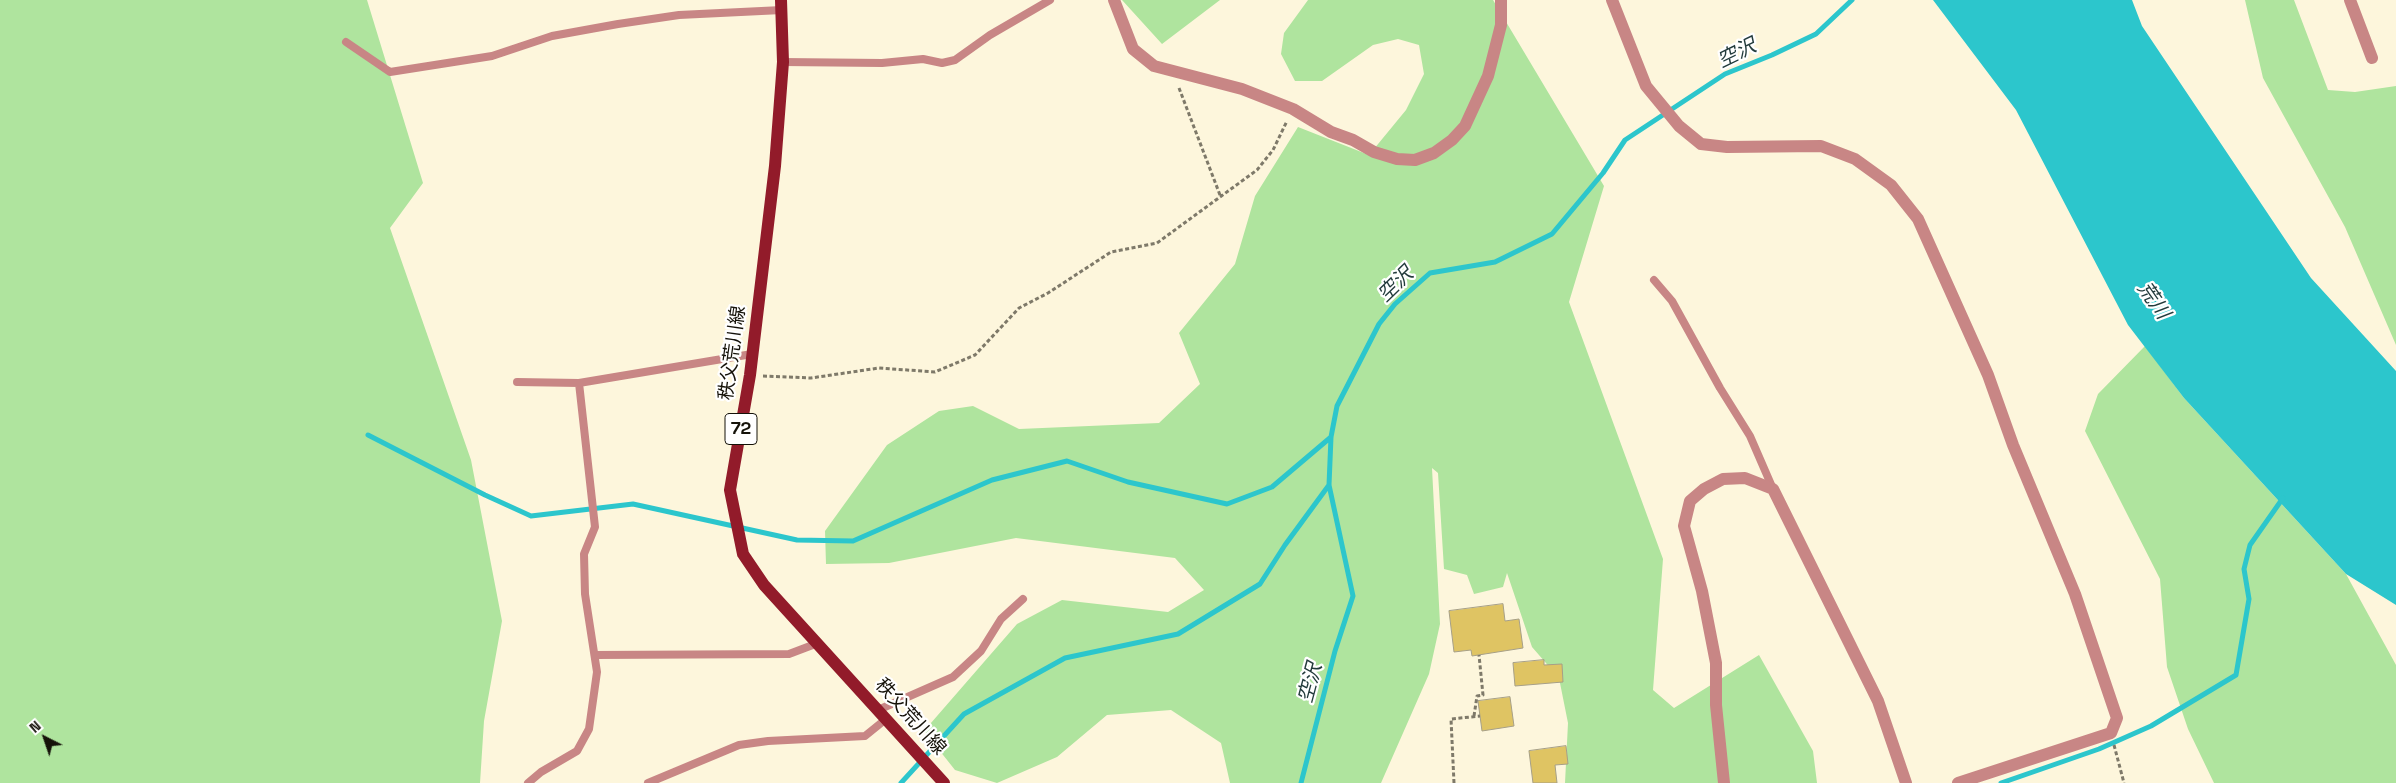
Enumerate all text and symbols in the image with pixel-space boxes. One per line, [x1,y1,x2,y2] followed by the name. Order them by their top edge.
[1714,34,1760,74] water label: 空沢
[1373,262,1419,308] water label: 空沢
[2132,278,2174,324] water label: 荒川
[715,304,751,402] street label: 秩父荒川線
[725,414,757,444] road number: 72
[1294,661,1328,705] water label: 空沢
[870,674,950,760] street label: 秩父荒川線
[20,713,70,763] north arrow
[26,717,45,737] text: N

